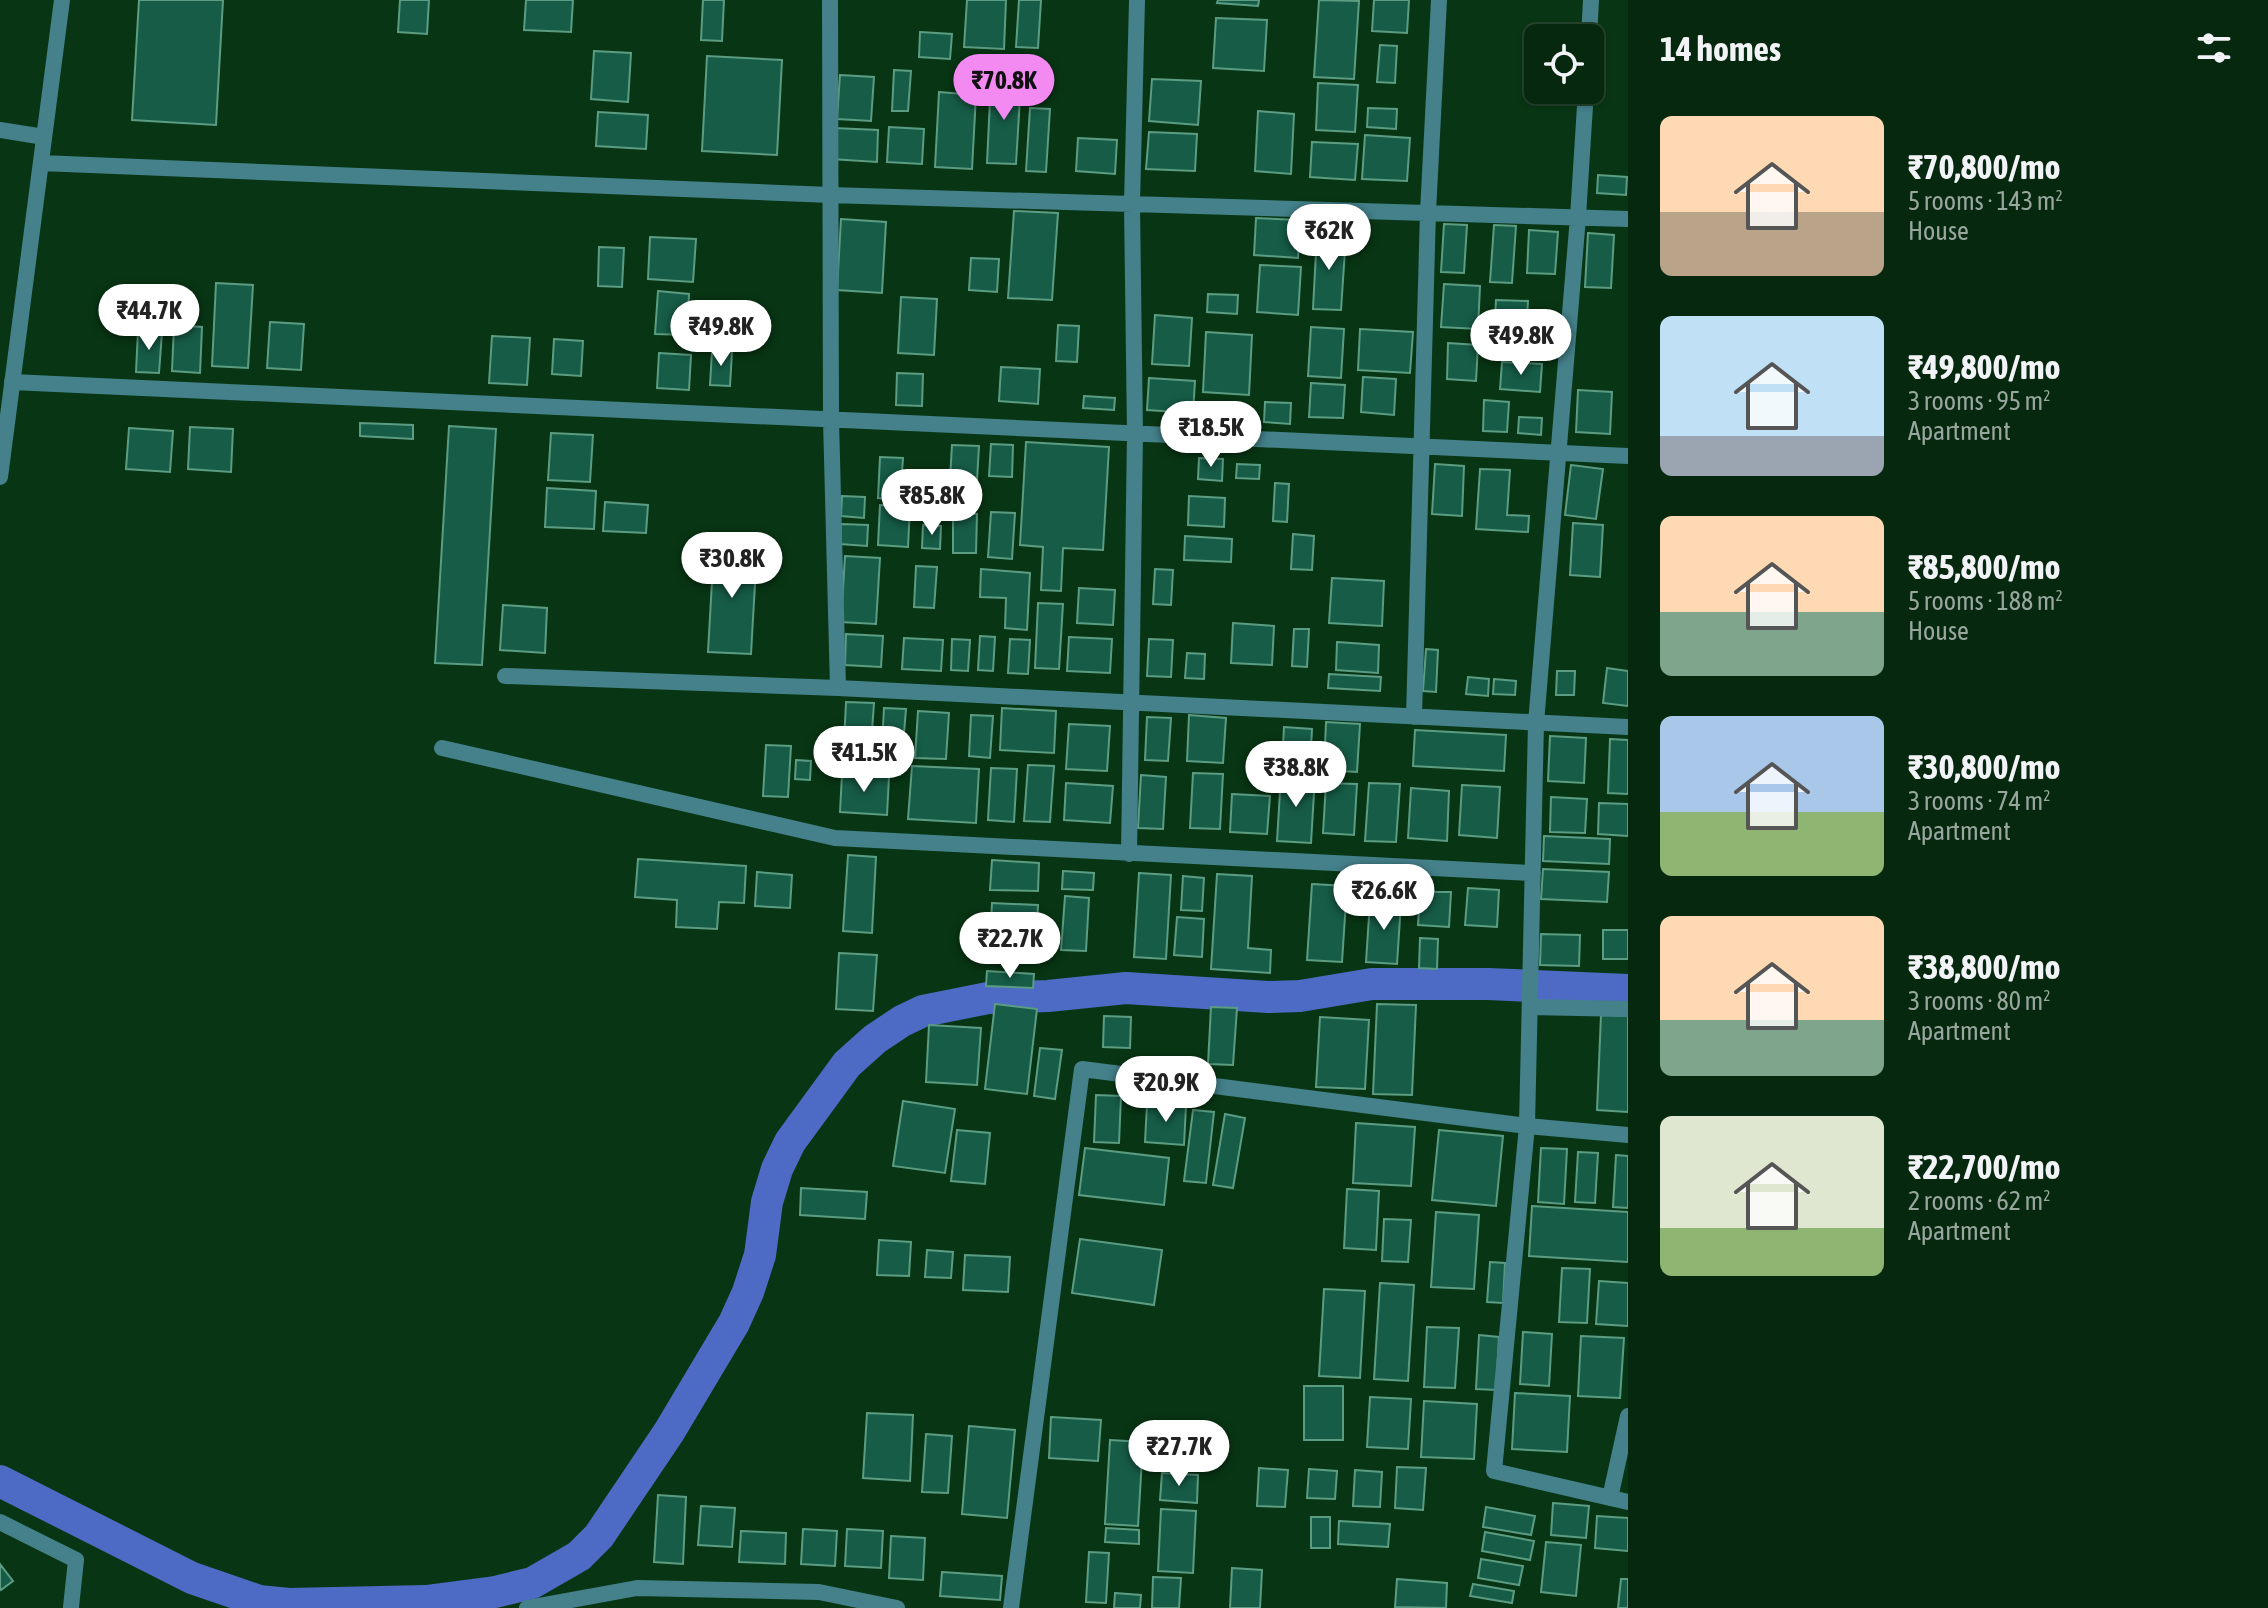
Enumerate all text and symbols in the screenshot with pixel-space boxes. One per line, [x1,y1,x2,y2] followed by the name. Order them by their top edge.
[1524,24,1604,104] map controls
[1524,24,1604,104] button: locate
[2192,26,2236,70] icon: filters
[1660,29,1781,68] text: 14 homes
[939,54,1069,122] pin: ₹70.8K
[971,65,1037,95] text: ₹70.8K
[1908,147,2061,186] text: ₹70,800/mo
[1724,148,1820,244] icon: home
[1908,186,2063,216] text: 5 rooms · 143 m²
[1282,204,1376,272] pin: ₹62K
[1305,215,1353,245] text: ₹62K
[1908,216,1969,246] text: House
[84,284,214,352] pin: ₹44.7K
[116,295,182,325] text: ₹44.7K
[656,300,786,368] pin: ₹49.8K
[1456,309,1586,377] pin: ₹49.8K
[688,311,754,341] text: ₹49.8K
[1488,320,1554,350] text: ₹49.8K
[1908,347,2061,386] text: ₹49,800/mo
[1724,348,1820,444] icon: home
[1908,386,2050,416] text: 3 rooms · 95 m²
[1146,401,1276,469] pin: ₹18.5K
[1178,412,1244,442] text: ₹18.5K
[1908,416,2011,446] text: Apartment
[867,469,997,537] pin: ₹85.8K
[899,480,965,510] text: ₹85.8K
[667,532,797,600] pin: ₹30.8K
[699,543,765,573] text: ₹30.8K
[1908,547,2061,586] text: ₹85,800/mo
[1724,548,1820,644] icon: home
[1908,586,2063,616] text: 5 rooms · 188 m²
[1908,616,1969,646] text: House
[799,726,929,794] pin: ₹41.5K
[831,737,897,767] text: ₹41.5K
[1231,741,1361,809] pin: ₹38.8K
[1908,747,2061,786] text: ₹30,800/mo
[1724,748,1820,844] icon: home
[1263,752,1329,782] text: ₹38.8K
[1908,786,2050,816] text: 3 rooms · 74 m²
[1908,816,2011,846] text: Apartment
[1319,864,1449,932] pin: ₹26.6K
[1351,875,1417,905] text: ₹26.6K
[945,912,1075,980] pin: ₹22.7K
[977,923,1043,953] text: ₹22.7K
[1908,947,2061,986] text: ₹38,800/mo
[1724,948,1820,1044] icon: home
[1908,986,2050,1016] text: 3 rooms · 80 m²
[1908,1016,2011,1046] text: Apartment
[1101,1056,1231,1124] pin: ₹20.9K
[1133,1067,1199,1097] text: ₹20.9K
[1908,1147,2061,1186] text: ₹22,700/mo
[1724,1148,1820,1244] icon: home
[1908,1186,2050,1216] text: 2 rooms · 62 m²
[1908,1216,2011,1246] text: Apartment
[1114,1420,1244,1488] pin: ₹27.7K
[1146,1431,1212,1461] text: ₹27.7K

